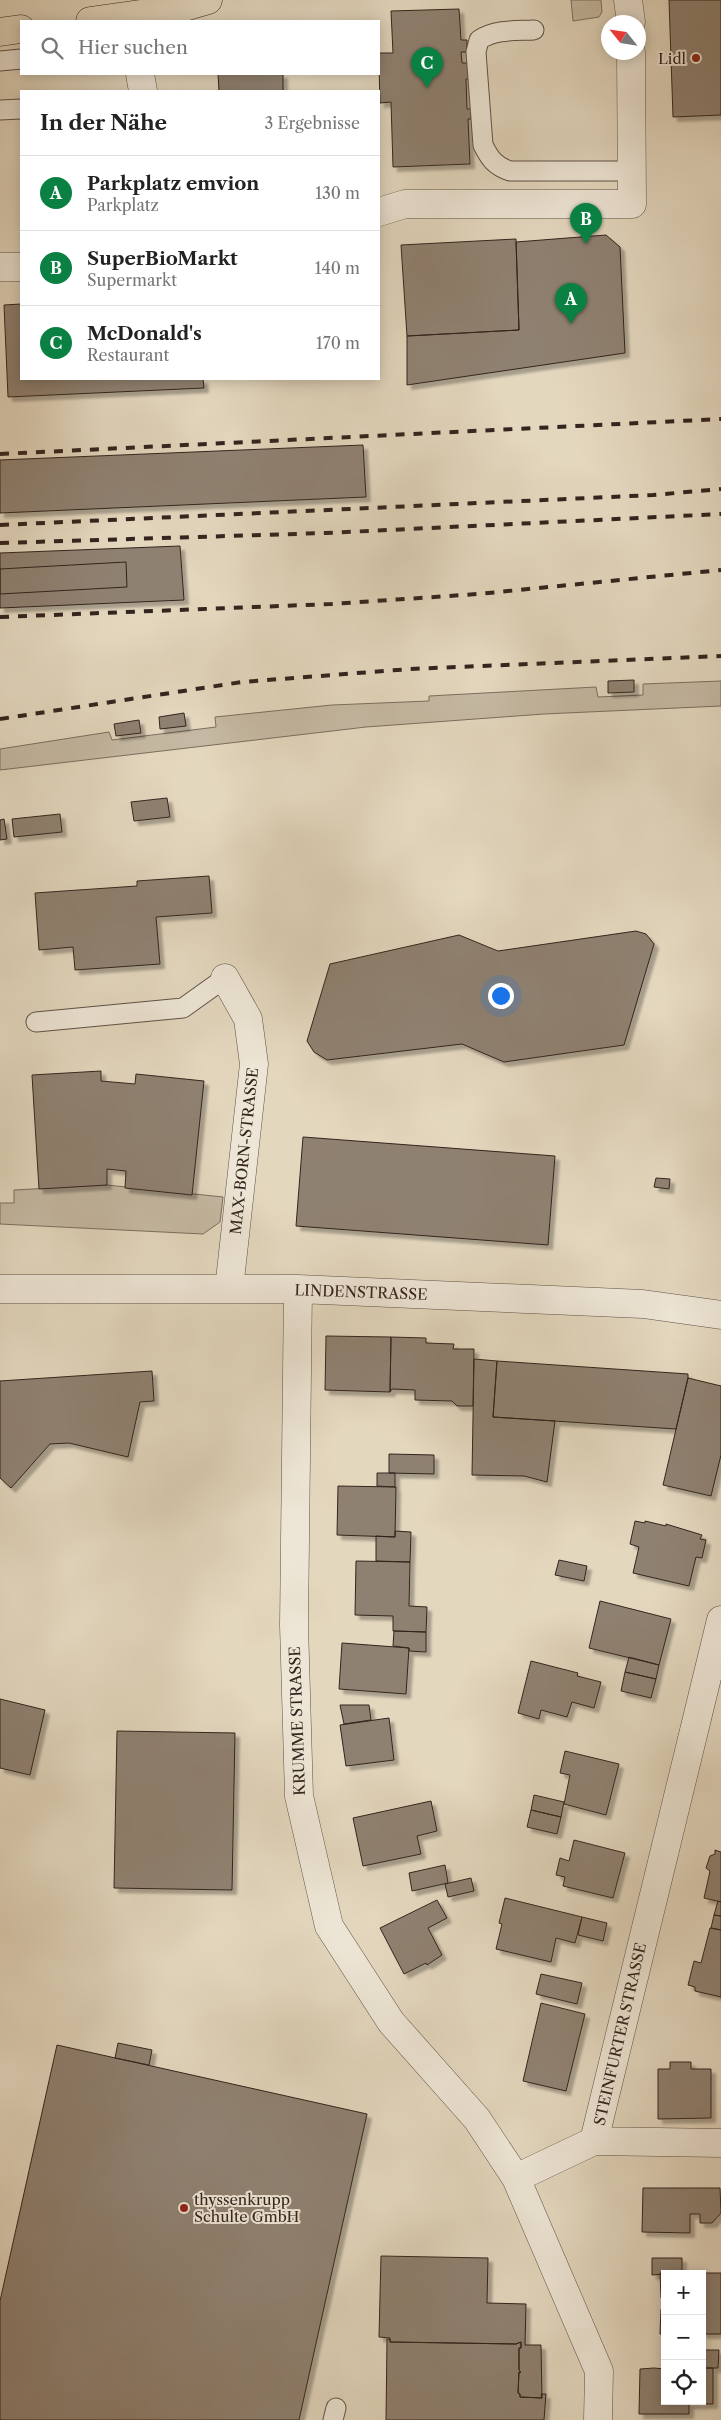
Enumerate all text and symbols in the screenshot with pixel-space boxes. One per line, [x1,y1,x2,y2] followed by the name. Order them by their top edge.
[601,15,646,60] north arrow
[20,20,380,75] search box
[38,34,66,62] icon: search
[78,36,188,59] text: Hier suchen
[411,47,443,88] pin: C
[658,49,687,68] place label: Lidl
[690,52,702,64] marker: Lidl
[40,110,167,135] text: In der Nähe
[264,113,360,133] text: 3 Ergebnisse
[87,172,259,195] text: Parkplatz emvion
[50,183,62,203] text: A
[315,183,360,203] text: 130 m
[87,195,159,215] text: Parkplatz
[570,203,602,244] pin: B
[87,247,238,270] text: SuperBioMarkt
[50,258,62,278] text: B
[315,258,360,278] text: 140 m
[87,270,177,290] text: Supermarkt
[555,283,587,324] pin: A
[87,322,202,345] text: McDonald's
[50,333,62,353] text: C
[316,333,360,353] text: 170 m
[87,345,169,365] text: Restaurant
[488,983,514,1009] your location
[226,1067,262,1235] street label: MAX-BORN-STRASSE
[294,1280,428,1304] street label: LINDENSTRASSE
[285,1646,309,1796] street label: KRUMME STRASSE
[590,1941,650,2127] street label: STEINFURTER STRASSE
[194,2190,299,2226] place label: thyssenkrupp Schulte GmbH
[178,2202,190,2214] marker: thyssenkrupp Schulte GmbH
[661,2270,706,2405] map controls
[661,2270,706,2315] button: +
[661,2315,706,2360] button: −
[661,2360,706,2405] button: locate

